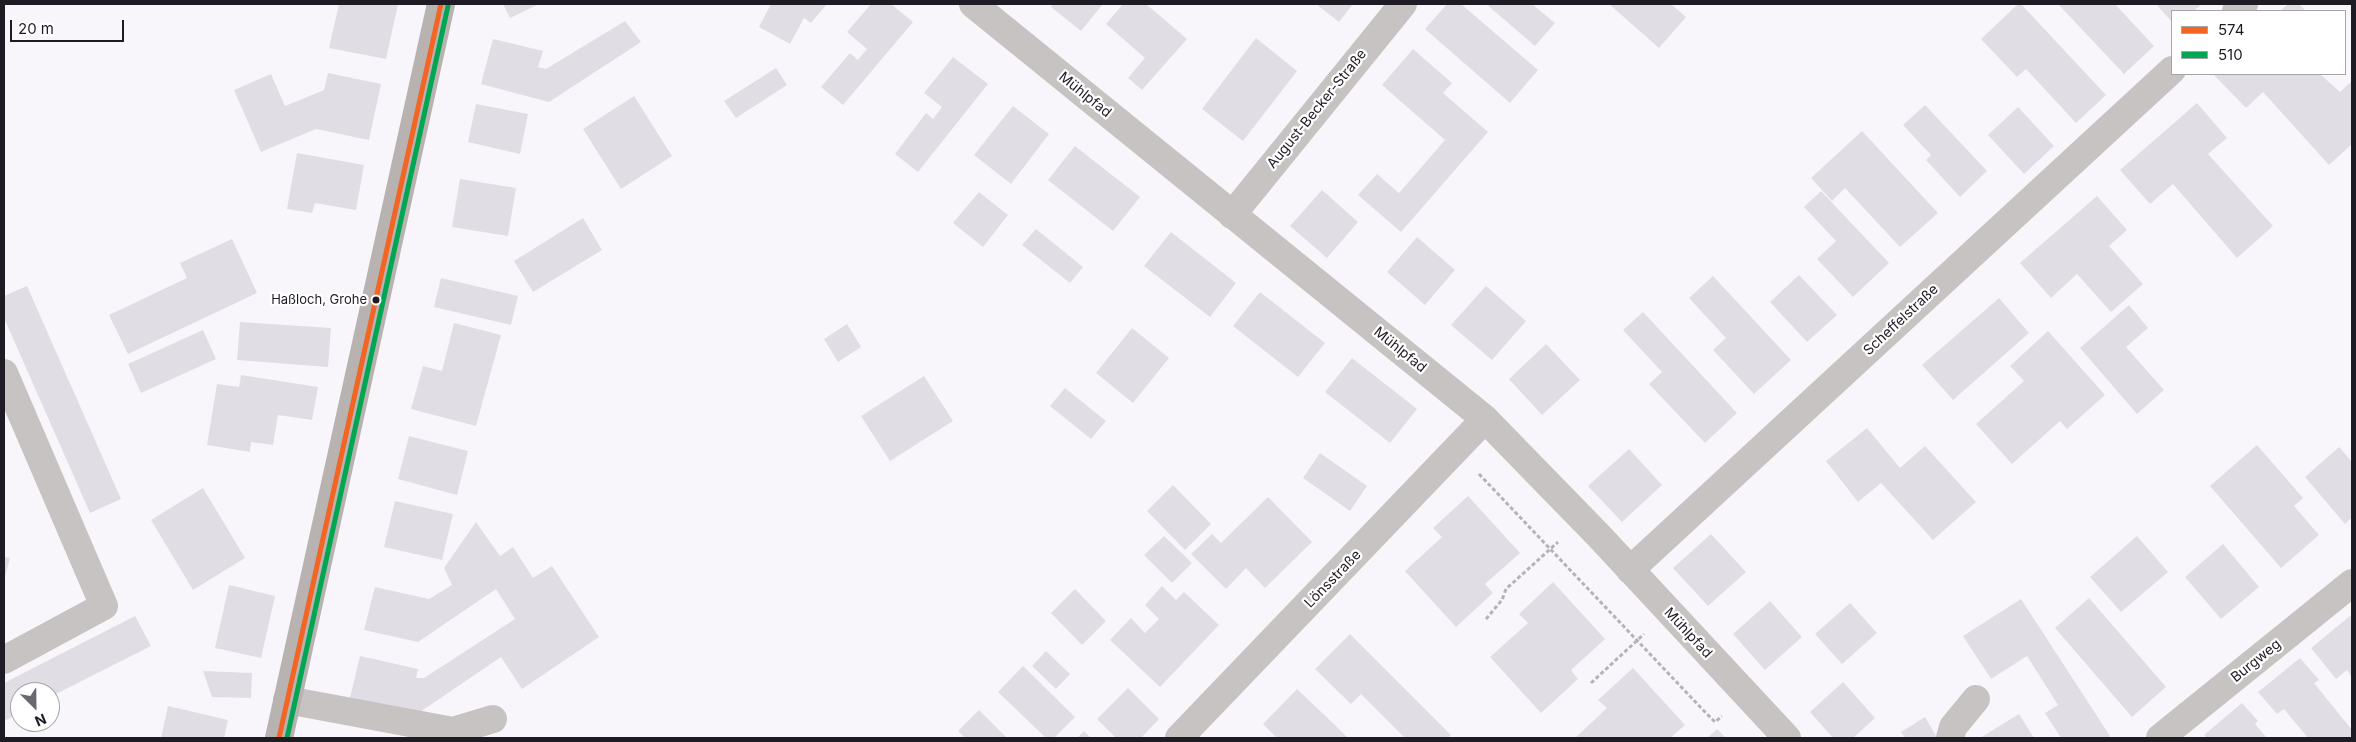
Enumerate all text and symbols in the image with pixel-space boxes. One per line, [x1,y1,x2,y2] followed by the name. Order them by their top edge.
[12,10,126,42] scale bar
[2171,10,2346,75] legend
[18,19,54,38] text: 20 m
[2218,20,2244,39] text: 574
[2218,45,2243,64] text: 510
[1264,46,1370,172] street label: August-Becker-Straße
[1055,69,1115,121] street label: Mühlpfad
[1860,281,1942,359] street label: Scheffelstraße
[271,292,367,308] place label: Haßloch, Grohe
[371,295,381,305] marker: Haßloch, Grohe
[1370,324,1430,376] street label: Mühlpfad
[1301,547,1365,611] street label: Lönsstraße
[1661,604,1715,662] street label: Mühlpfad
[2228,636,2284,686] street label: Burgweg
[10,682,60,732] north arrow
[32,710,49,730] text: N

